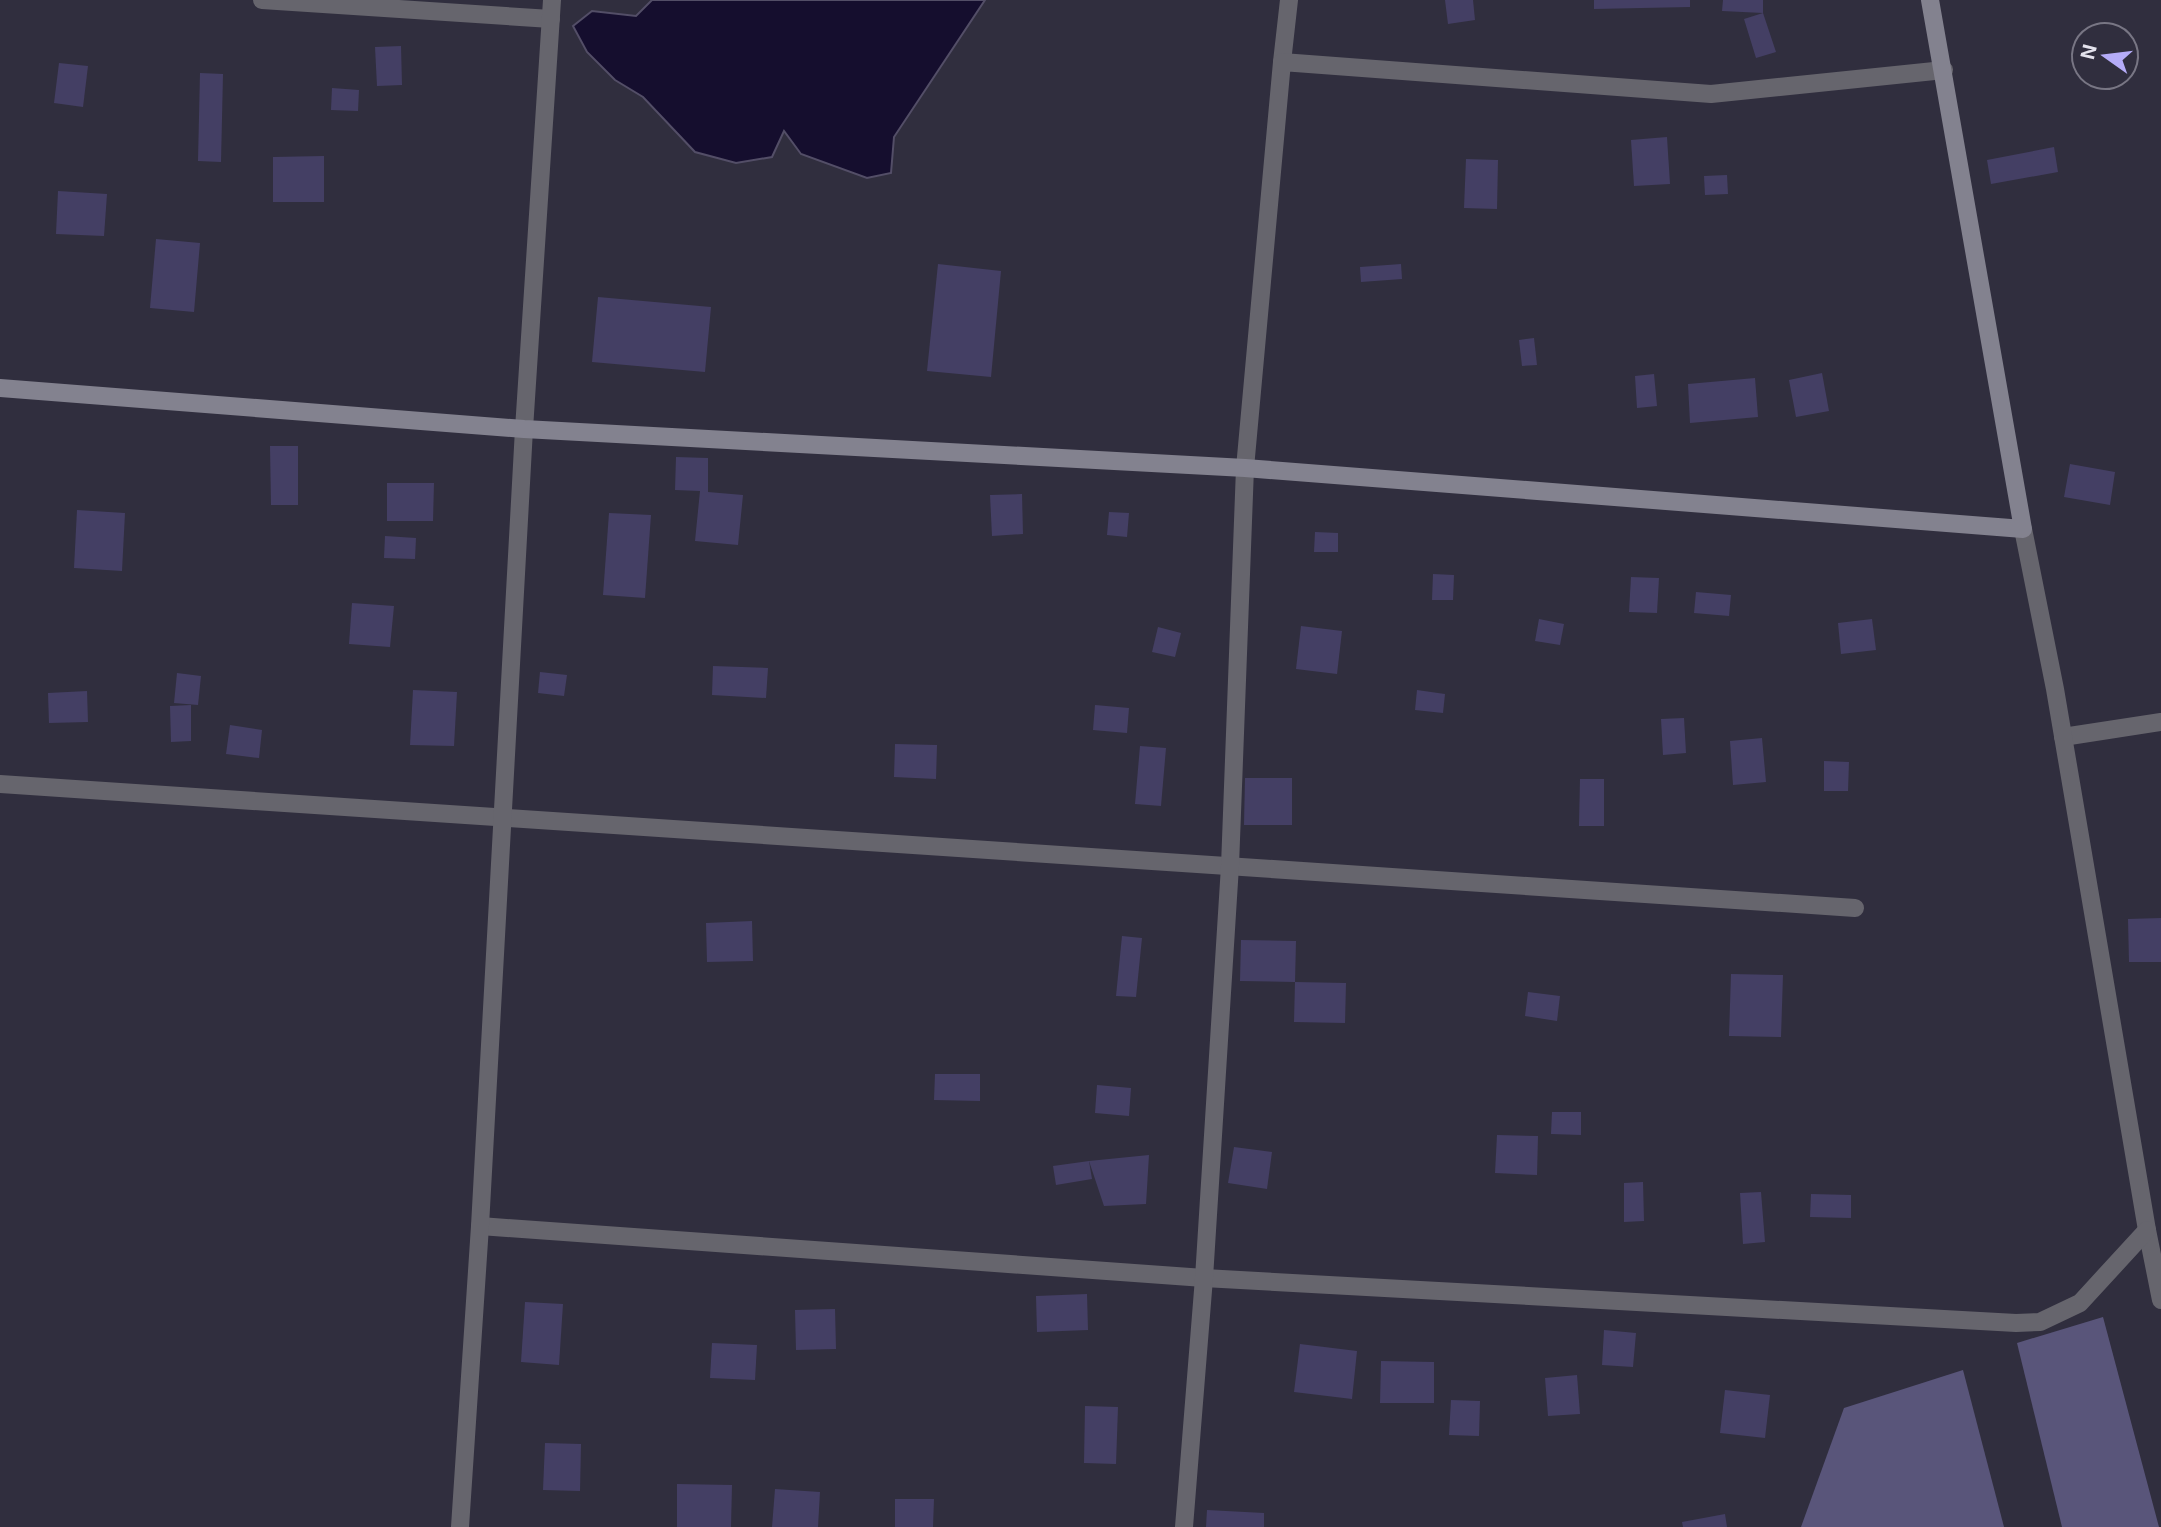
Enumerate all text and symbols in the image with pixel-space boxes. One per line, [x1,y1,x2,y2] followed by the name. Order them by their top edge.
[2070,21,2140,91] north arrow
[2076,42,2102,62] text: N

